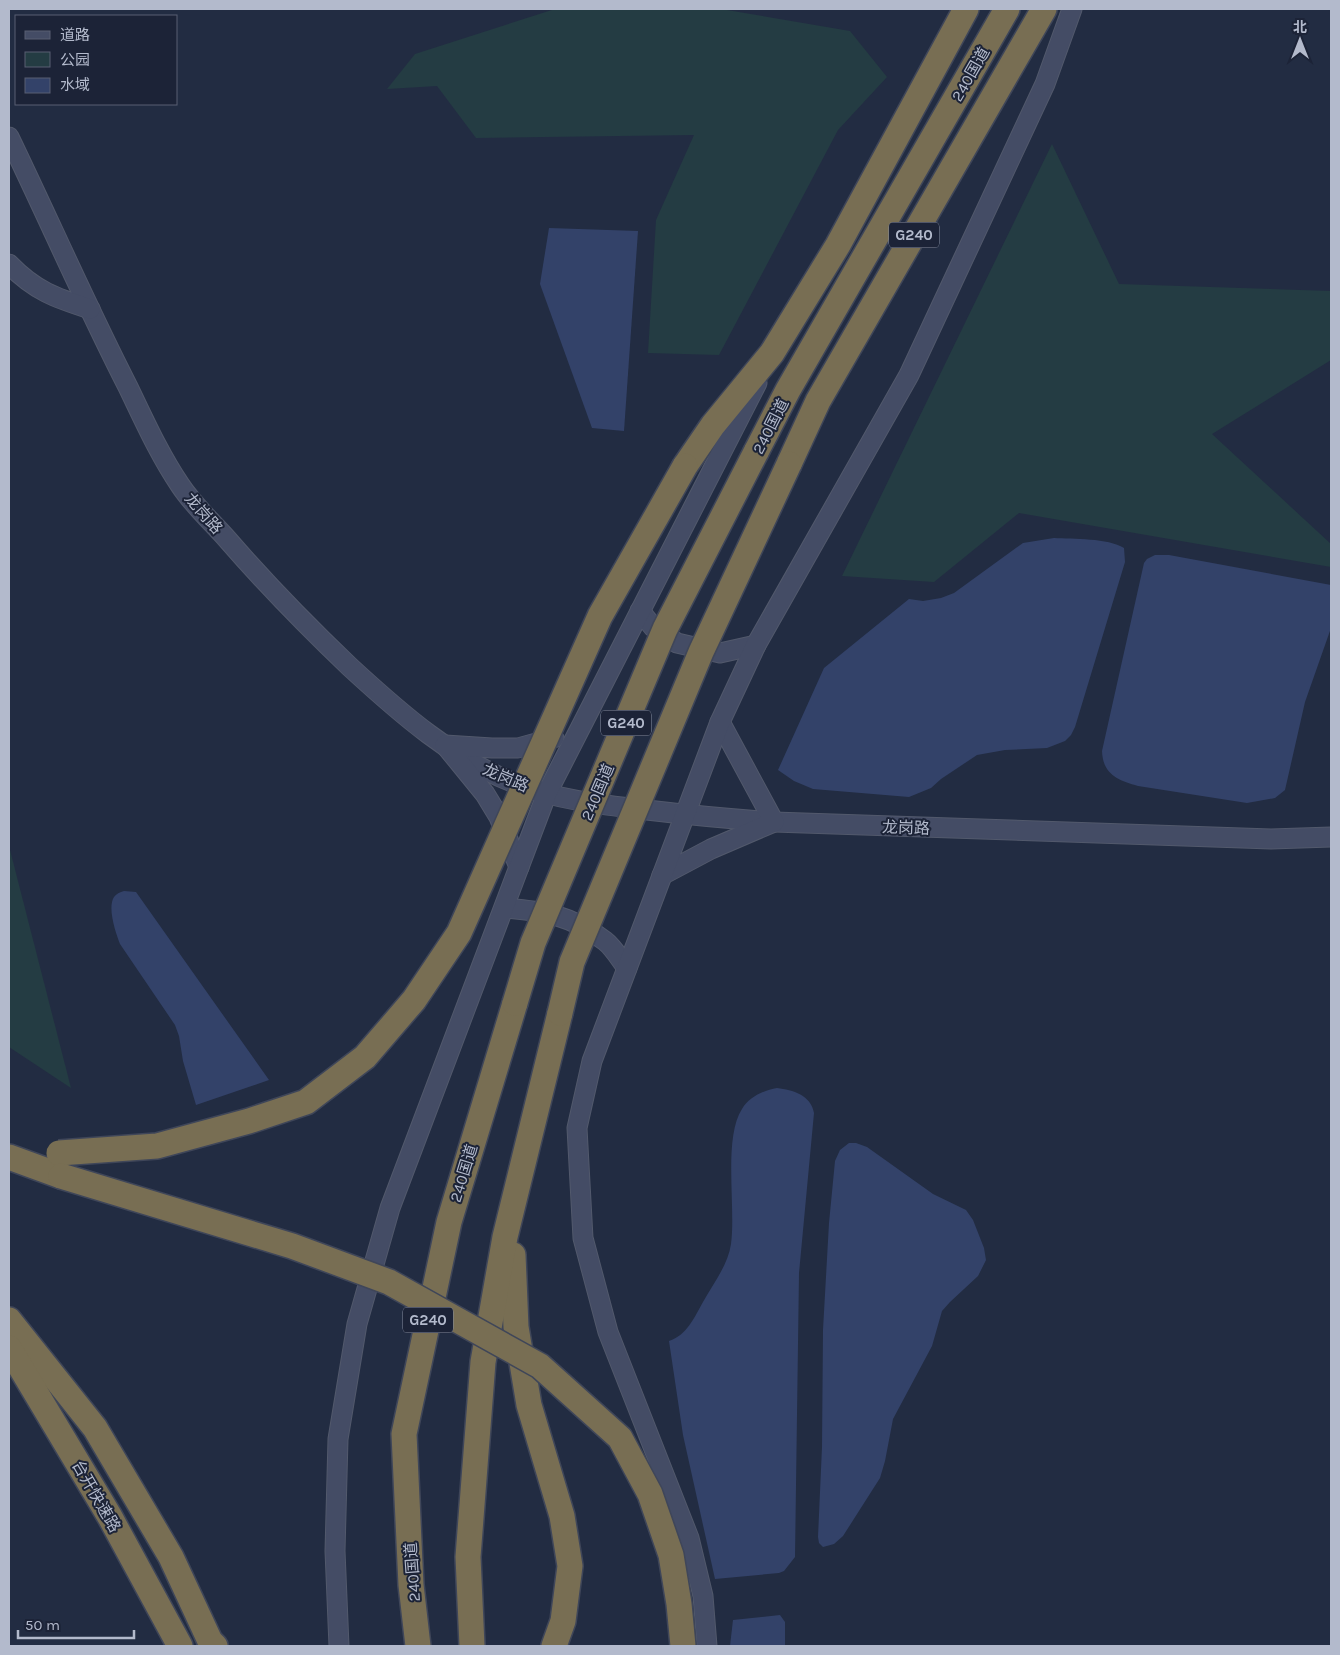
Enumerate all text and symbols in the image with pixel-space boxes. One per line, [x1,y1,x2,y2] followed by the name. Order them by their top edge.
[15,15,178,105] legend
[1275,15,1325,65] north arrow
[1293,19,1307,36] text: 北
[60,26,90,44] text: 道路
[947,44,994,105] street label: 240国道
[60,51,90,69] text: 公园
[60,76,90,94] text: 水域
[889,222,939,248] road number: G240
[748,395,792,457] street label: 240国道
[181,489,227,538] street label: 龙岗路
[601,710,651,736] road number: G240
[480,759,532,796] street label: 龙岗路
[577,761,618,823] street label: 240国道
[882,817,930,838] street label: 龙岗路
[446,1142,481,1204] street label: 240国道
[403,1308,453,1332] road number: G240
[68,1457,125,1536] street label: 台开快速路
[401,1542,424,1602] street label: 240国道
[18,1608,134,1640] scale bar
[25,1616,60,1634] text: 50 m

